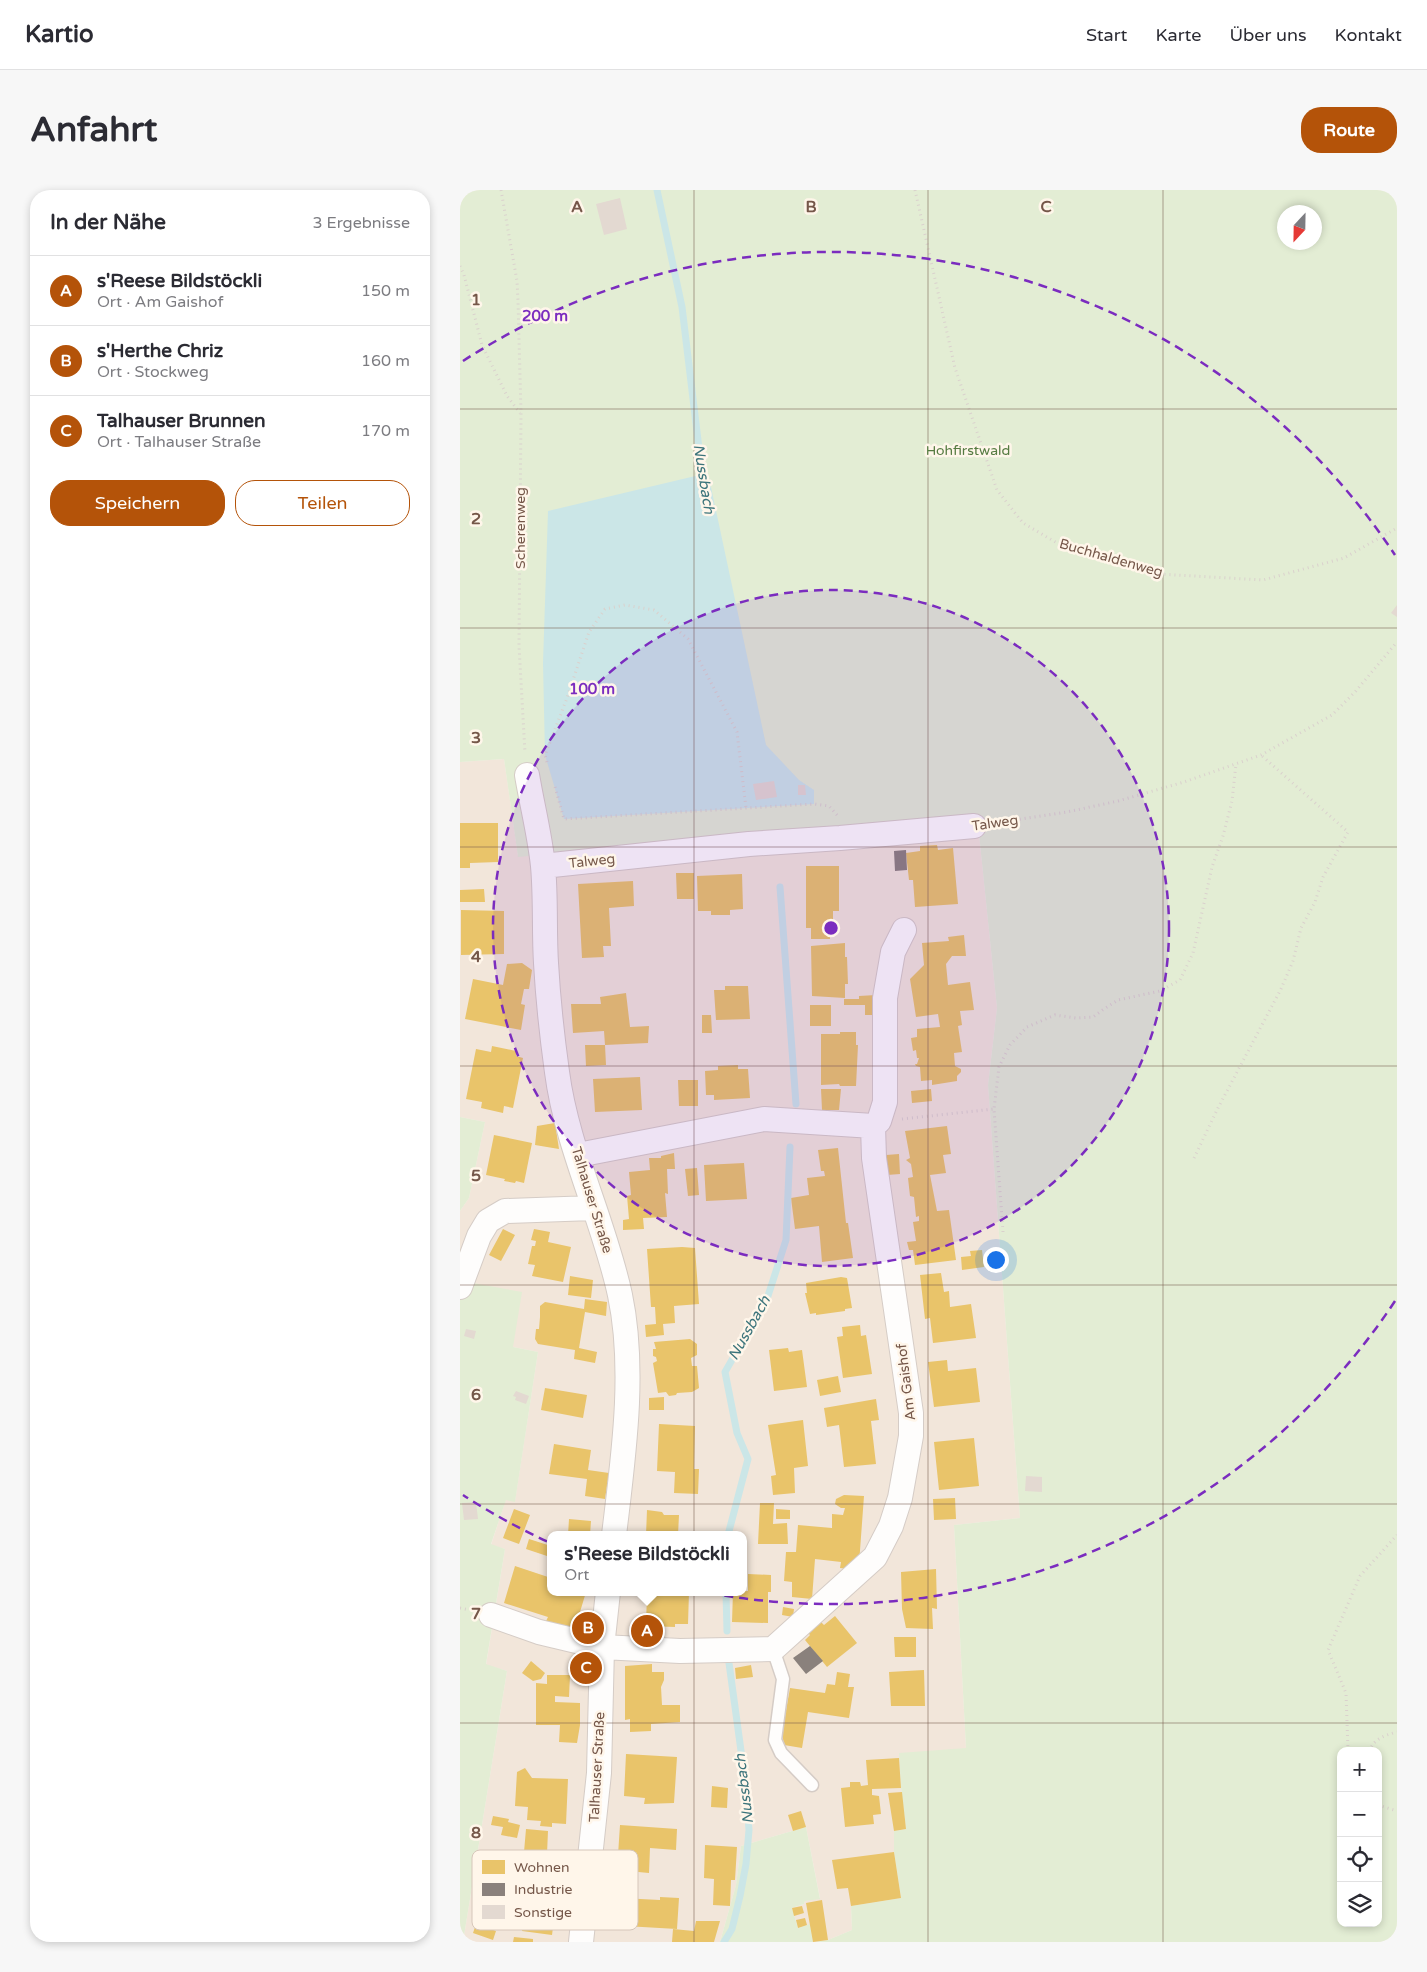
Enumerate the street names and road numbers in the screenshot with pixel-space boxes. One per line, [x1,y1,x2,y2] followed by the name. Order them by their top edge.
[512,487,529,569] street label: Scherenweg
[1057,535,1165,581] street label: Buchhaldenweg
[971,811,1019,835] street label: Talweg
[568,850,616,872] street label: Talweg
[568,1145,616,1255] street label: Talhauser Straße
[893,1342,919,1422] street label: Am Gaishof
[586,1711,608,1823] street label: Talhauser Straße

